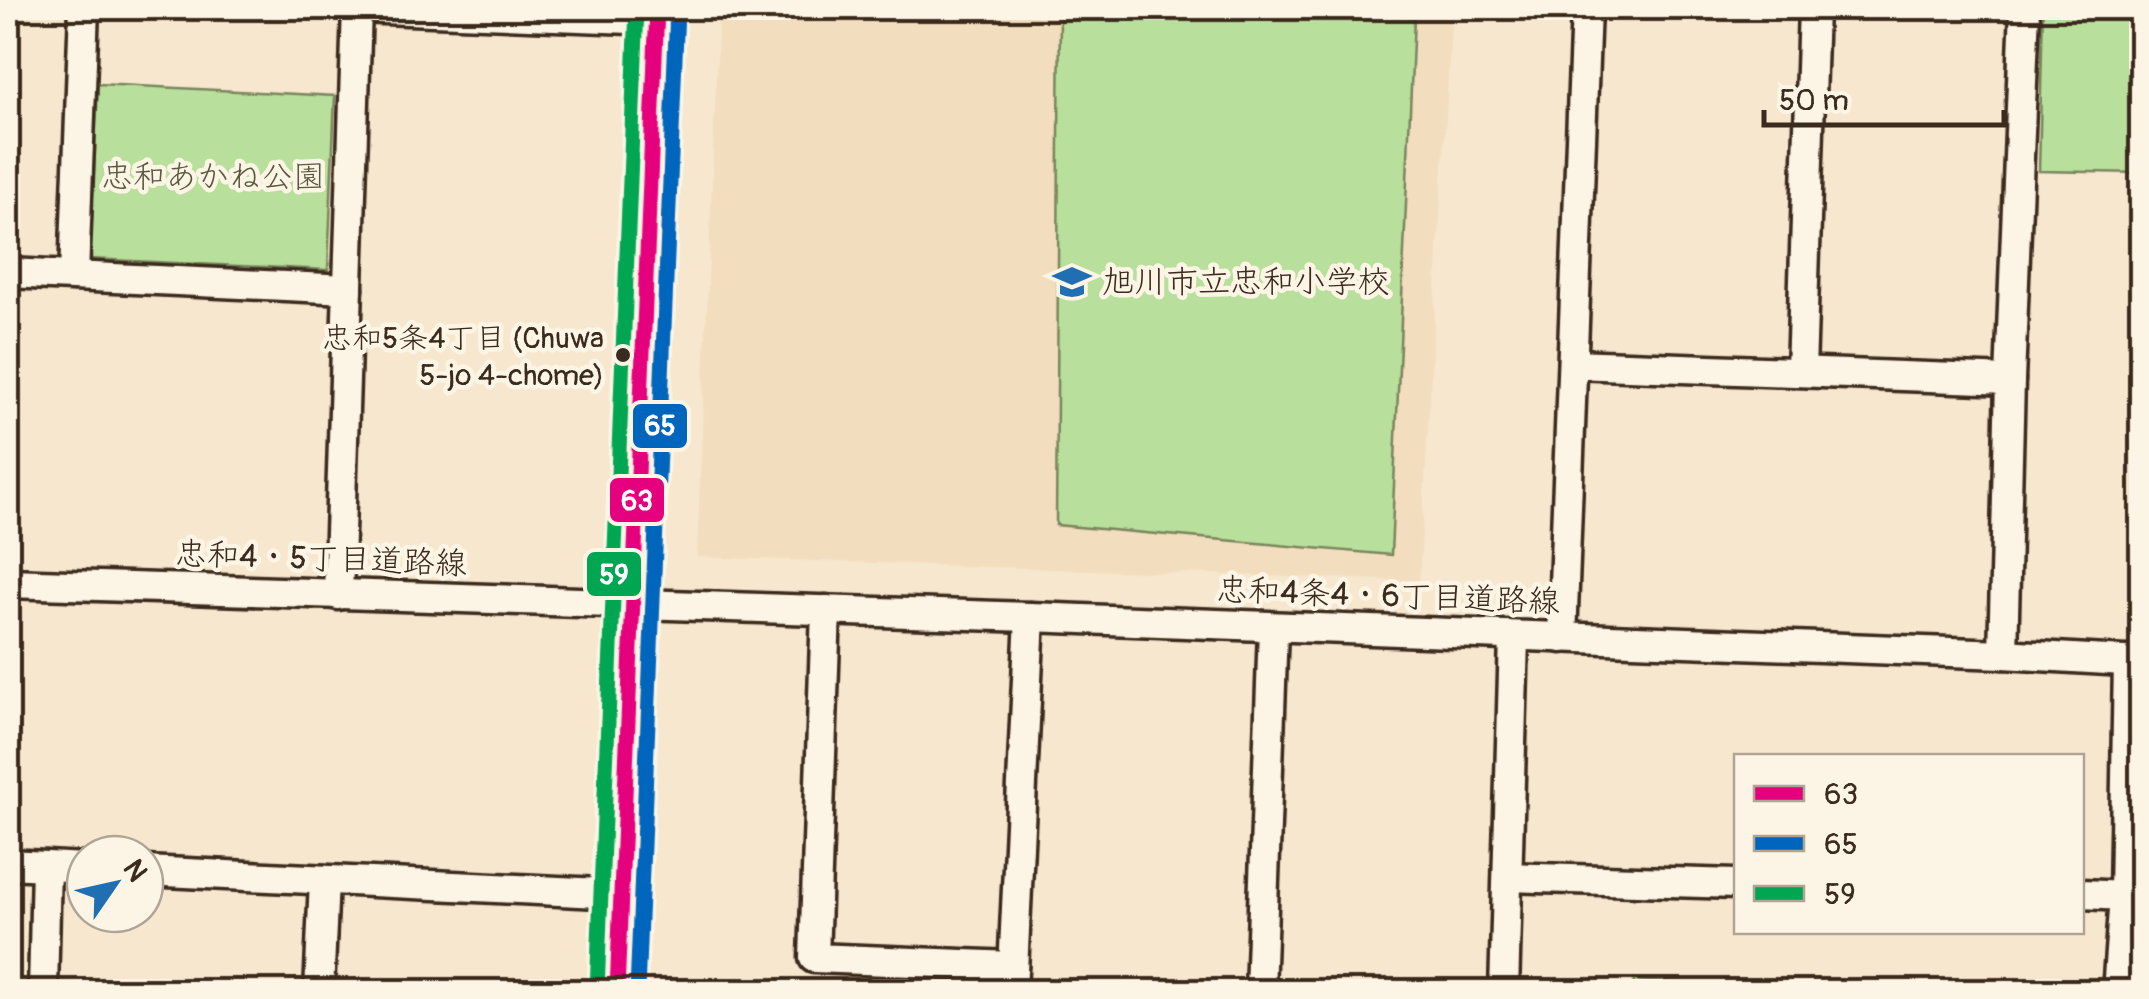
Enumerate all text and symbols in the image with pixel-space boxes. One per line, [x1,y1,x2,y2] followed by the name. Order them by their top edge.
[1764,65,2004,127] scale bar
[1779,82,1849,119] text: 50 m
[101,157,325,197] park label: 忠和あかね公園
[1051,261,1093,303] school or university icon: 旭川市立忠和小学校
[1102,262,1390,302] place label: 旭川市立忠和小学校
[322,320,604,394] place label: 忠和5条4丁目 (Chuwa 5-jo 4-chome)
[613,345,633,365] marker: 忠和5条4丁目 (Chuwa 5-jo 4-chome)
[631,402,689,450] line badge: 65
[644,409,676,444] text: 65
[608,476,666,524] line badge: 63
[621,484,653,519] text: 63
[174,534,468,584] street label: 忠和4・5丁目道路線
[585,550,643,598] line badge: 59
[599,558,629,593] text: 59
[1216,570,1560,622] street label: 忠和4条4・6丁目道路線
[1734,754,2084,934] legend
[1824,776,1858,813] text: 63
[1824,826,1858,863] text: 65
[65,834,165,934] north arrow
[115,853,154,888] text: N
[1824,876,1856,913] text: 59

